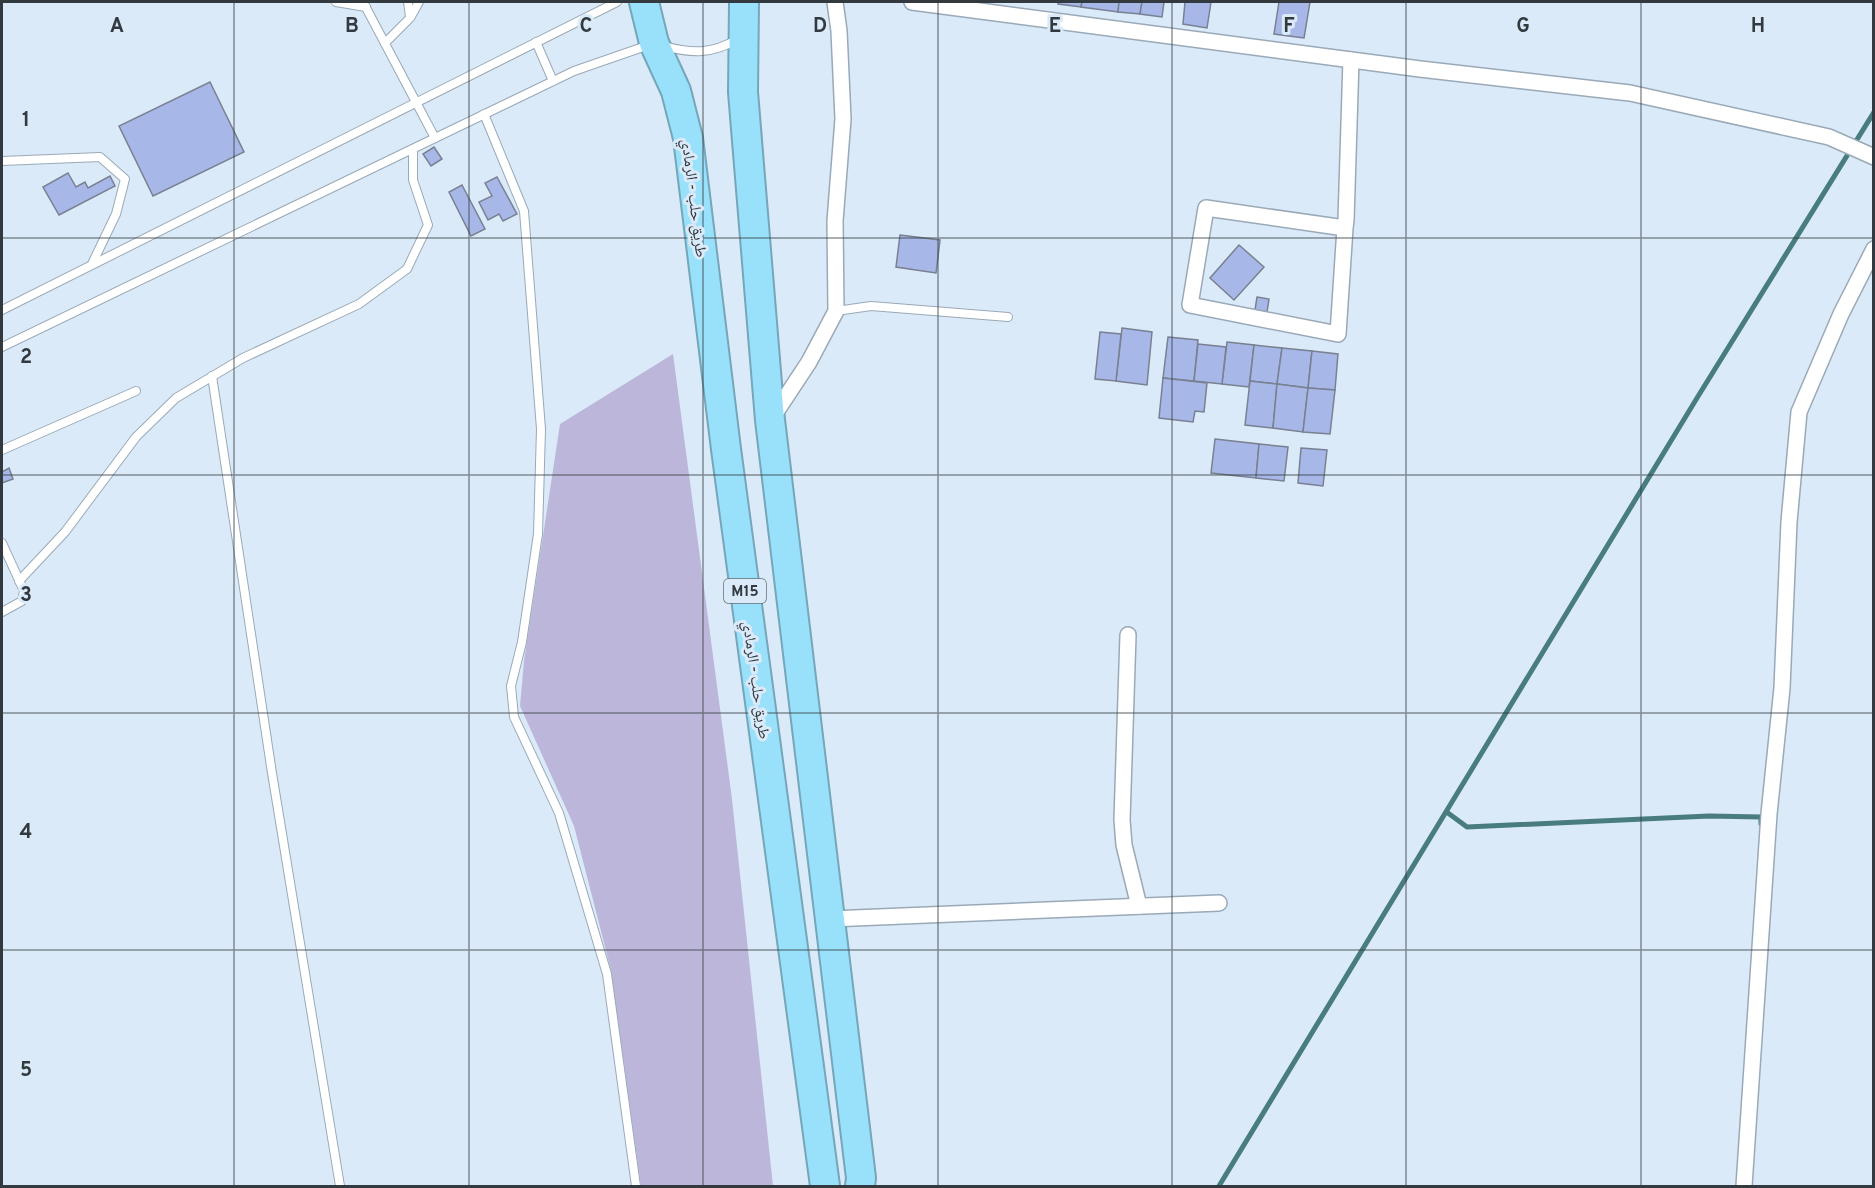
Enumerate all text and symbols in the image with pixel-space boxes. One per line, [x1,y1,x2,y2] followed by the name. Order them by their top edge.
[110,14,124,40] text: A
[345,14,359,40] text: B
[580,14,592,40] text: C
[813,14,827,40] text: D
[1049,14,1061,40] text: E
[1283,14,1295,40] text: F
[1516,14,1530,40] text: G
[1751,14,1765,40] text: H
[22,108,30,134] text: 1
[675,138,710,259] street label: طريق حلب - الرمادي
[20,345,32,371] text: 2
[724,579,766,603] road number: M15
[20,583,32,609] text: 3
[736,620,773,741] street label: طريق حلب - الرمادي
[20,820,32,846] text: 4
[20,1058,32,1084] text: 5

